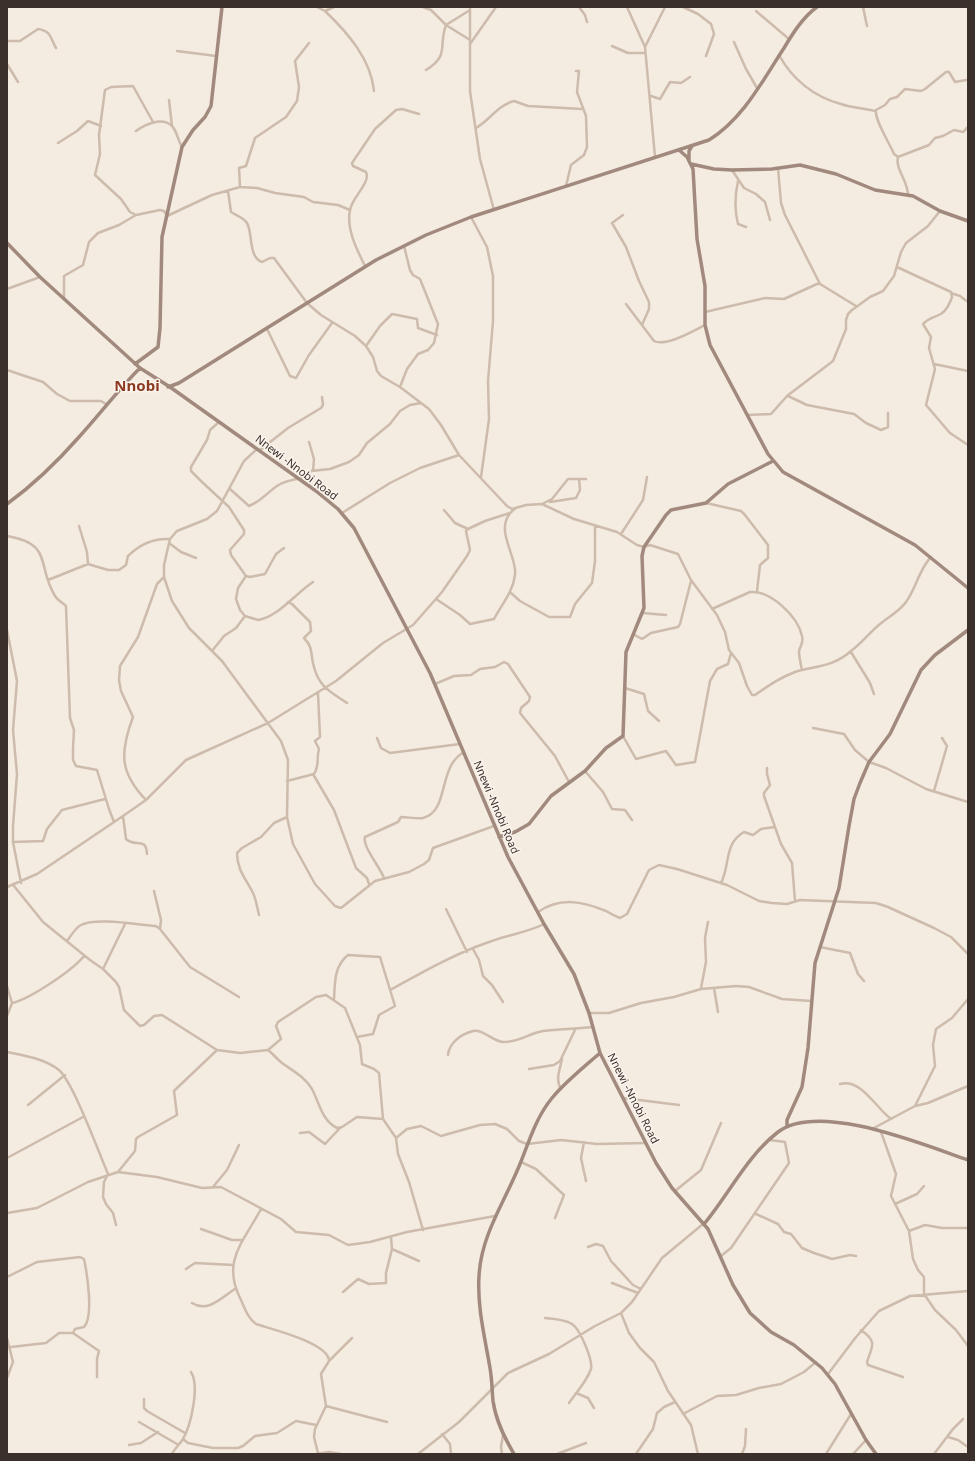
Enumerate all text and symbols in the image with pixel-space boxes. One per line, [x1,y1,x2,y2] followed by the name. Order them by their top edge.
[114,375,160,395] district label: Nnobi
[253,431,341,503] street label: Nnewi -Nnobi Road
[471,758,523,856] street label: Nnewi -Nnobi Road
[605,1050,663,1146] street label: Nnewi -Nnobi Road

